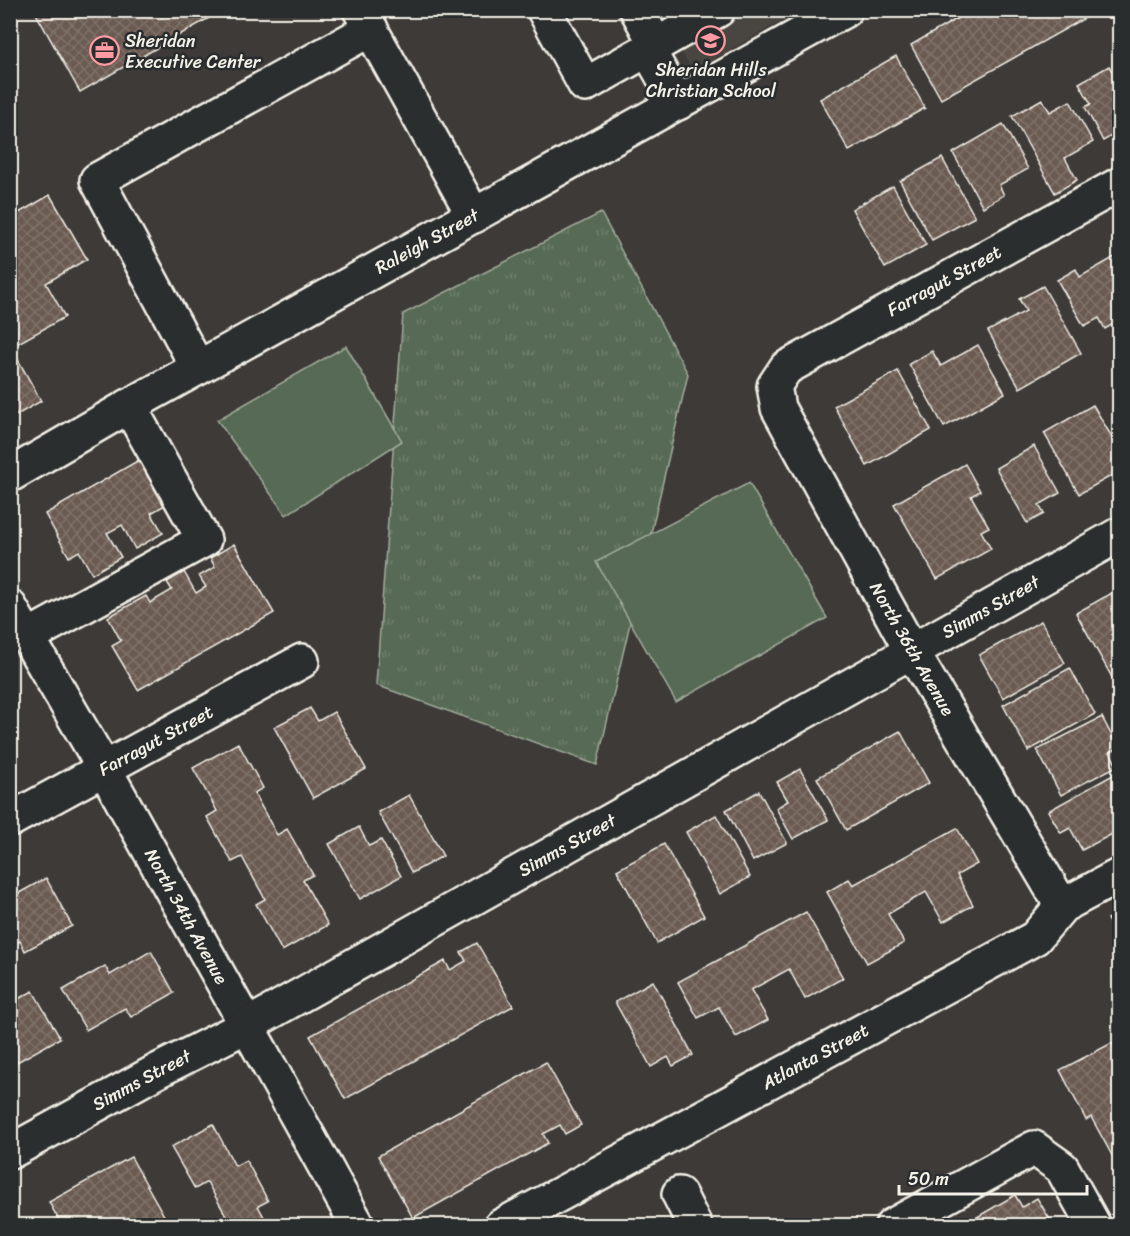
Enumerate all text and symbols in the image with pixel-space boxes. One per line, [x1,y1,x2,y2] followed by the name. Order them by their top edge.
[125,25,262,78] place label: Sheridan Executive Center
[695,25,727,57] school or university icon: Sheridan Hills Christian School
[88,35,120,67] office icon: Sheridan Executive Center
[646,54,777,107] place label: Sheridan Hills Christian School
[369,199,486,283] street label: Raleigh Street
[881,236,1008,325] street label: Farragut Street
[935,566,1046,647] street label: Simms Street
[861,576,964,722] street label: North 36th Avenue
[92,696,219,785] street label: Farragut Street
[512,804,623,886] street label: Simms Street
[135,842,237,991] street label: North 34th Avenue
[755,1014,875,1099] street label: Atlanta Street
[86,1040,197,1120] street label: Simms Street
[899,1158,1086,1196] scale bar
[908,1163,949,1195] text: 50 m

